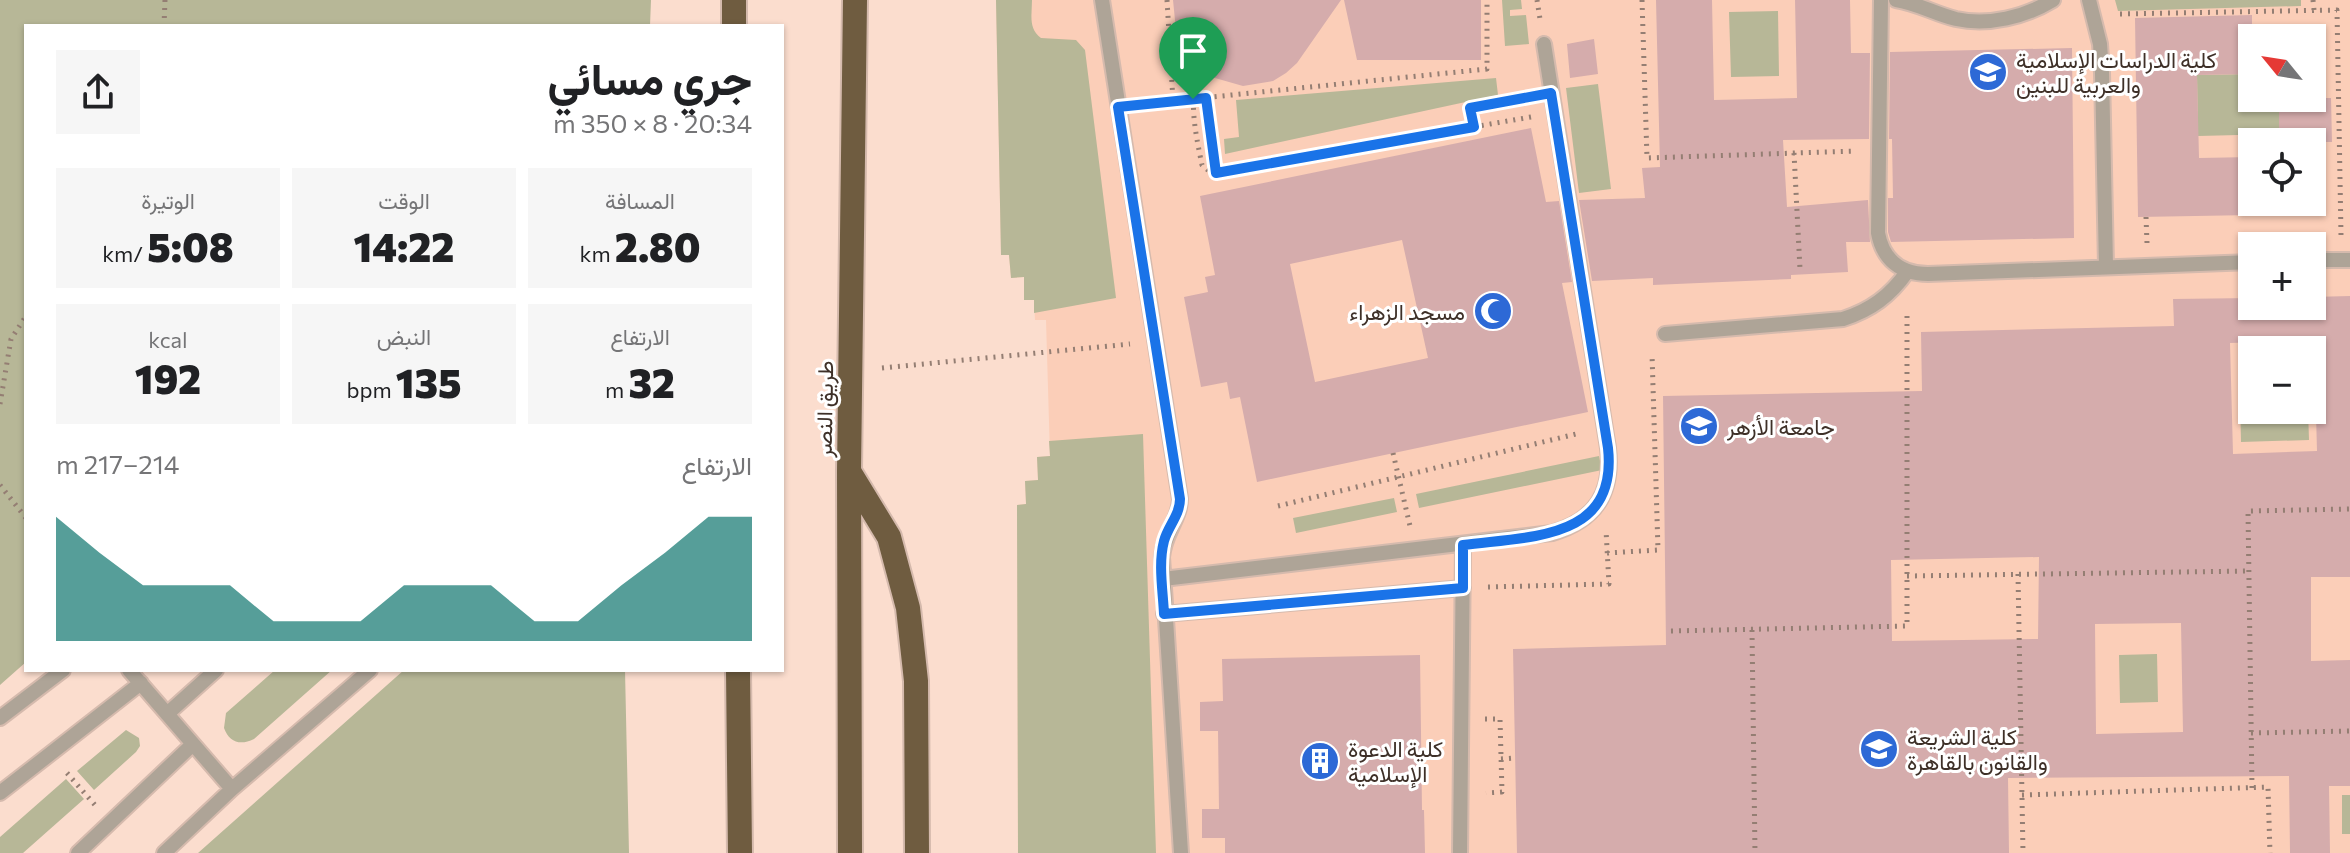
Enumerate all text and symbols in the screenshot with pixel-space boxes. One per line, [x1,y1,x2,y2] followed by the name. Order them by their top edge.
[1159,17,1227,99] pin
[2238,24,2326,112] north arrow
[2238,24,2326,424] map controls
[1171,29,1215,73] icon: arrive
[2016,46,2217,99] place label: كلية الدراسات الإسلامية والعربية للبنين
[56,50,140,134] button: share
[548,50,752,104] text: جري مسائي
[1967,51,2009,93] school or university icon: كلية الدراسات الإسلامية والعربية للبنين
[553,107,752,138] text: 20:34 · 8 × 350 m
[2238,128,2326,216] button: locate
[141,187,195,214] text: الوتيرة
[378,187,430,214] text: الوقت
[605,187,675,214] text: المسافة
[147,221,234,270] text: 5:08
[354,221,454,270] text: 14:22
[615,221,701,270] text: 2.80
[2238,232,2326,320] button: +
[102,240,147,267] text: /km
[579,240,615,267] text: km
[1472,290,1514,332] mosque icon: مسجد الزهراء
[1349,298,1465,326] place label: مسجد الزهراء
[377,323,431,350] text: النبض
[610,323,670,350] text: الارتفاع
[148,326,188,353] text: kcal
[2238,336,2326,424] button: −
[135,353,201,402] text: 192
[396,357,462,406] text: 135
[629,357,675,406] text: 32
[810,360,839,459] street label: طريق النصر
[346,376,396,403] text: bpm
[605,376,629,403] text: m
[1678,405,1720,447] school or university icon: جامعة الأزهر
[1726,413,1835,441] place label: جامعة الأزهر
[56,448,179,479] text: 214–217 m
[681,449,752,480] text: الارتفاع
[1907,723,2048,776] place label: كلية الشريعة والقانون بالقاهرة
[1858,728,1900,770] school or university icon: كلية الشريعة والقانون بالقاهرة
[1348,735,1443,789] place label: كلية الدعوة الإسلامية
[1299,740,1341,782] building icon: كلية الدعوة الإسلامية

